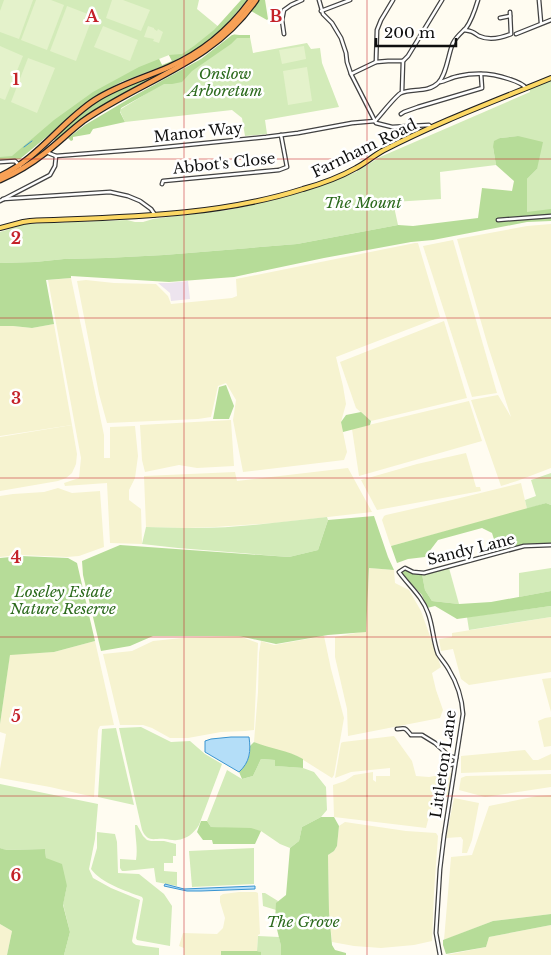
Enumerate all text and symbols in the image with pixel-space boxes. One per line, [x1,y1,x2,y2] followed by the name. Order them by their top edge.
[85,6,100,26] text: A
[270,6,283,26] text: B
[376,15,456,47] scale bar
[384,23,435,42] text: 200 m
[186,64,262,100] park label: Onslow Arboretum
[13,69,20,89] text: 1
[308,114,420,182] street label: Farnham Road
[153,118,244,146] street label: Manor Way
[171,148,276,178] street label: Abbot's Close
[324,193,402,212] park label: The Mount
[11,228,21,248] text: 2
[11,388,21,408] text: 3
[425,529,517,569] street label: Sandy Lane
[11,547,21,567] text: 4
[9,582,116,618] park label: Loseley Estate Nature Reserve
[11,706,21,726] text: 5
[426,709,460,819] street label: Littleton Lane
[11,865,22,885] text: 6
[266,912,340,931] park label: The Grove

